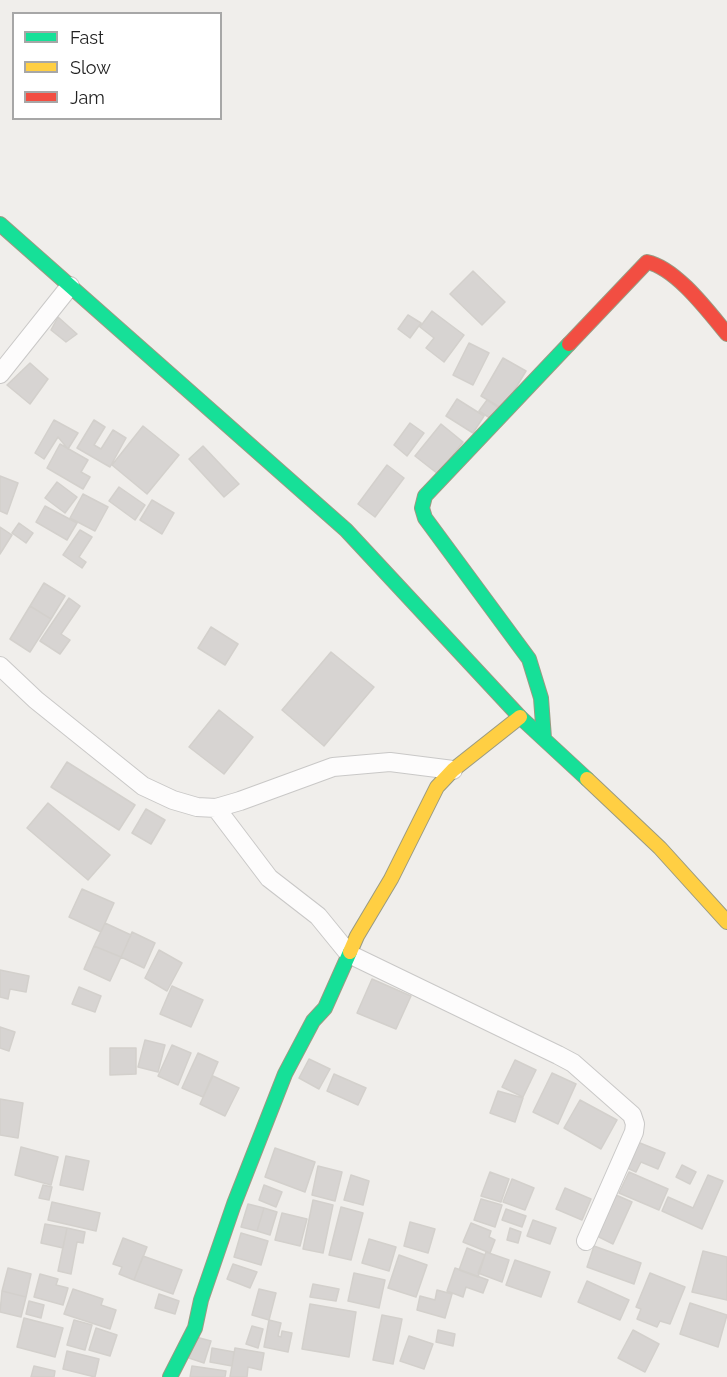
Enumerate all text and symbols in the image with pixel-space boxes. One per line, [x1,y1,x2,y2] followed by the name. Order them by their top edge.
[12,12,222,120] legend
[70,27,104,48] text: Fast
[70,57,111,78] text: Slow
[70,87,105,108] text: Jam

